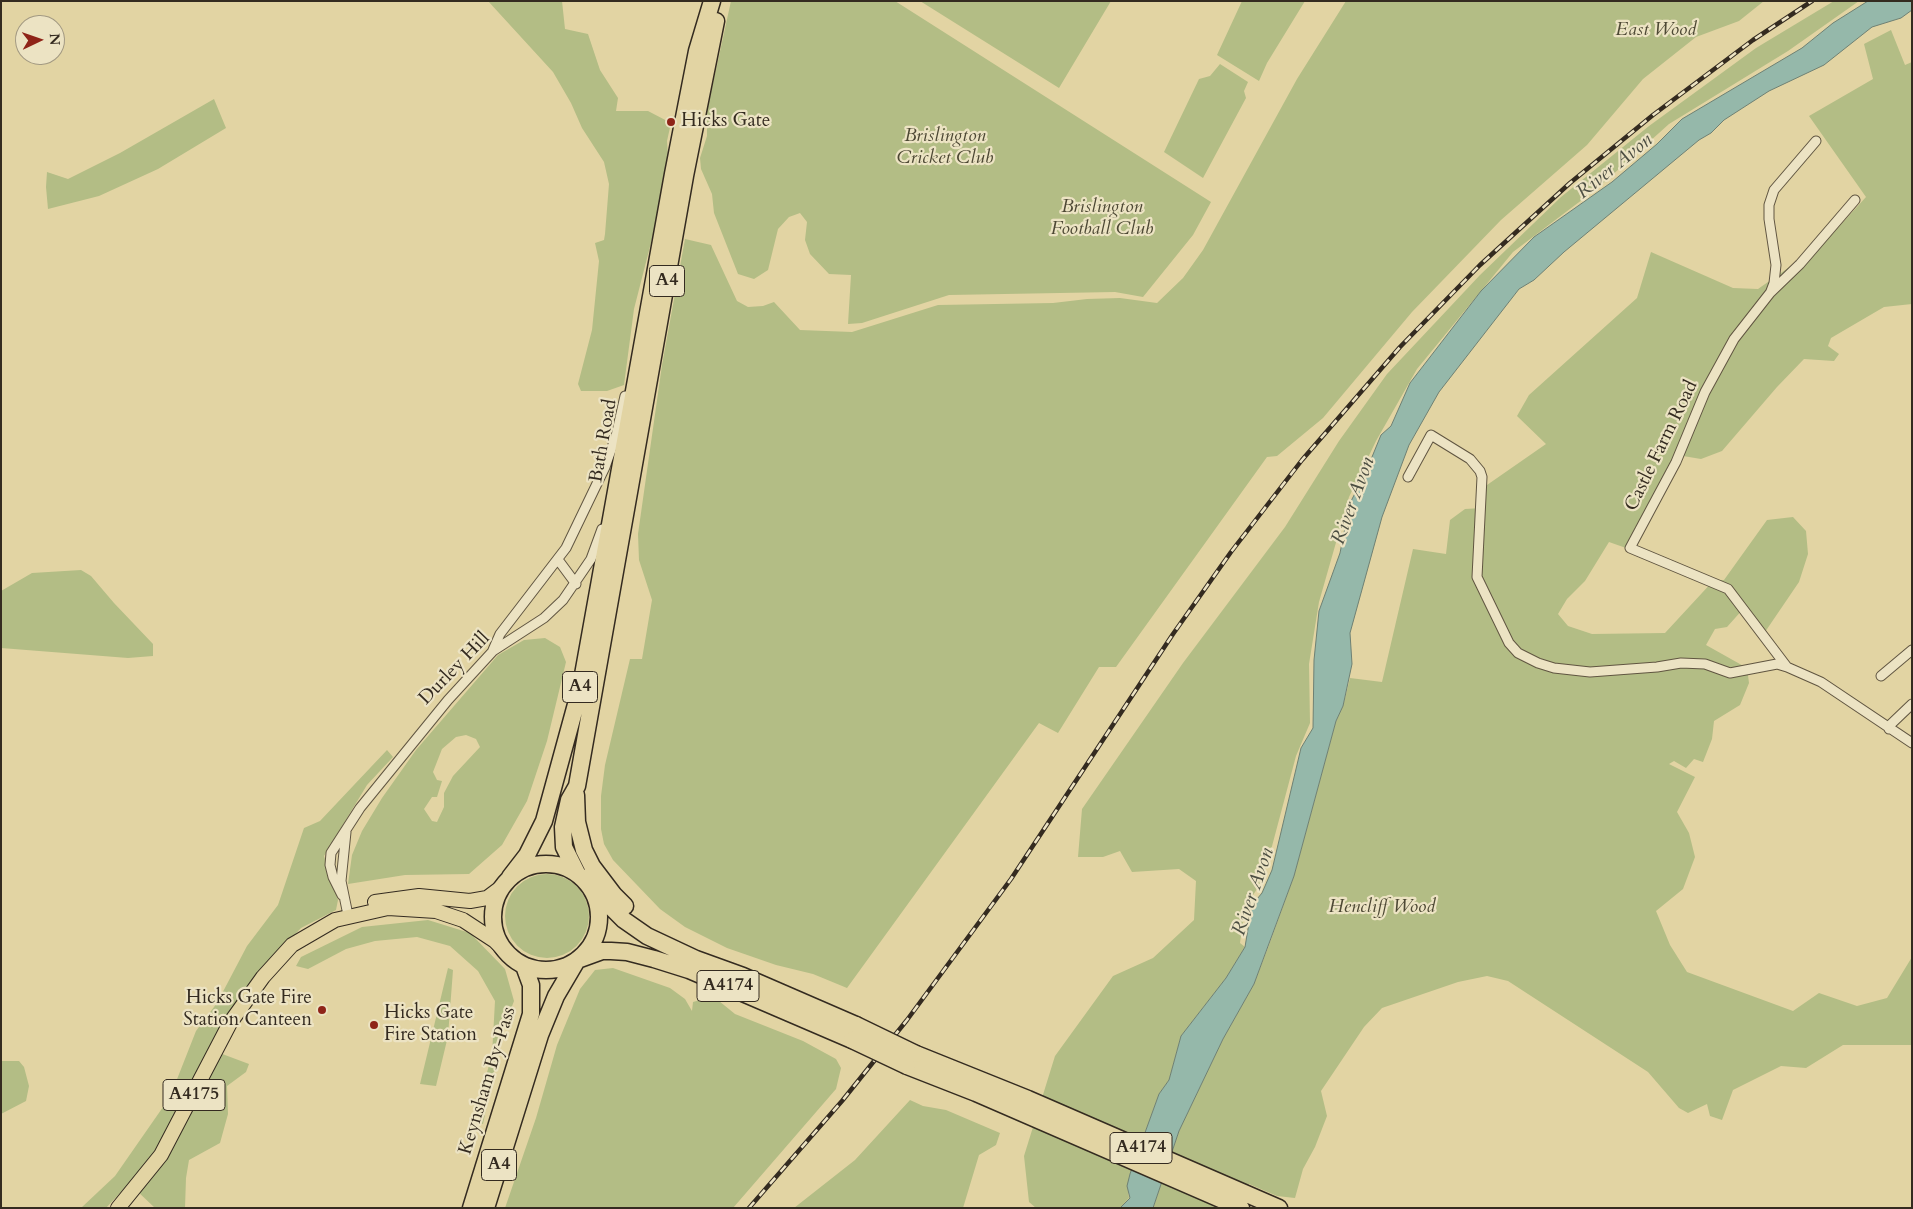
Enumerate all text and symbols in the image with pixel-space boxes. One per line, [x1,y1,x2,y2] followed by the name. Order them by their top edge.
[15,15,65,65] north arrow
[1616,20,1696,42] park label: East Wood
[45,33,64,46] text: N
[681,111,770,133] place label: Hicks Gate
[665,116,677,128] marker: Hicks Gate
[897,126,993,170] park label: Brislington Cricket Club
[1572,129,1658,205] water label: River Avon
[1051,197,1153,241] park label: Brislington Football Club
[650,266,684,296] road number: A4
[1621,377,1703,515] street label: Castle Farm Road
[585,397,623,485] street label: Bath Road
[1327,454,1381,548] water label: River Avon
[415,628,495,710] street label: Durley Hill
[562,672,598,702] road number: A4
[1228,845,1280,939] water label: River Avon
[1329,897,1435,919] park label: Hencliff Wood
[697,970,759,1001] road number: A4174
[183,988,312,1032] place label: Hicks Gate Fire Station Canteen
[384,1003,477,1047] place label: Hicks Gate Fire Station
[316,1004,328,1016] marker: Hicks Gate Fire Station Canteen
[455,1004,521,1158] street label: Keynsham By-Pass
[368,1019,380,1031] marker: Hicks Gate Fire Station
[163,1080,225,1110] road number: A4175
[1110,1132,1172,1164] road number: A4174
[482,1150,516,1180] road number: A4

